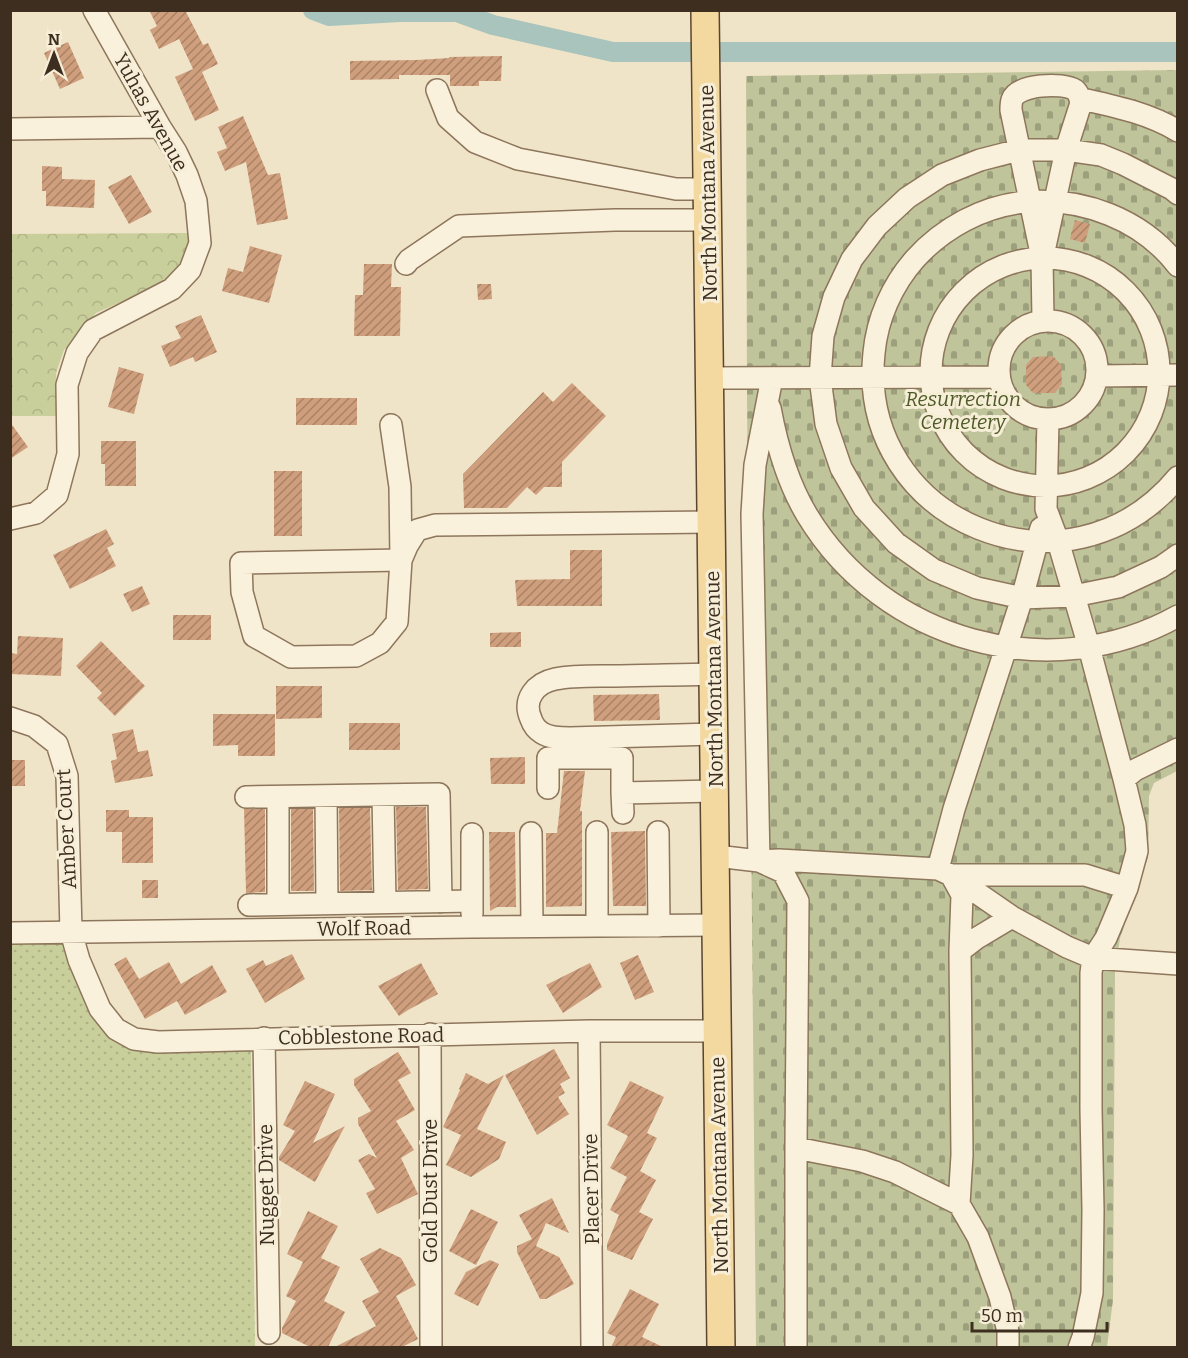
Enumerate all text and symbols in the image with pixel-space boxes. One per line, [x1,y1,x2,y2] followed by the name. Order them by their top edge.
[24,24,84,84] north arrow
[48,30,60,49] text: N
[109,49,193,175] street label: Yuhas Avenue
[694,84,722,302] street label: North Montana Avenue
[905,387,1021,434] park label: Resurrection Cemetery
[700,570,728,788] street label: North Montana Avenue
[51,768,81,890] street label: Amber Court
[317,915,411,941] street label: Wolf Road
[278,1023,445,1049] street label: Cobblestone Road
[705,1056,733,1274] street label: North Montana Avenue
[418,1119,442,1263] street label: Gold Dust Drive
[253,1124,279,1246] street label: Nugget Drive
[578,1133,604,1245] street label: Placer Drive
[972,1295,1107,1333] scale bar
[981,1305,1023,1327] text: 50 m

